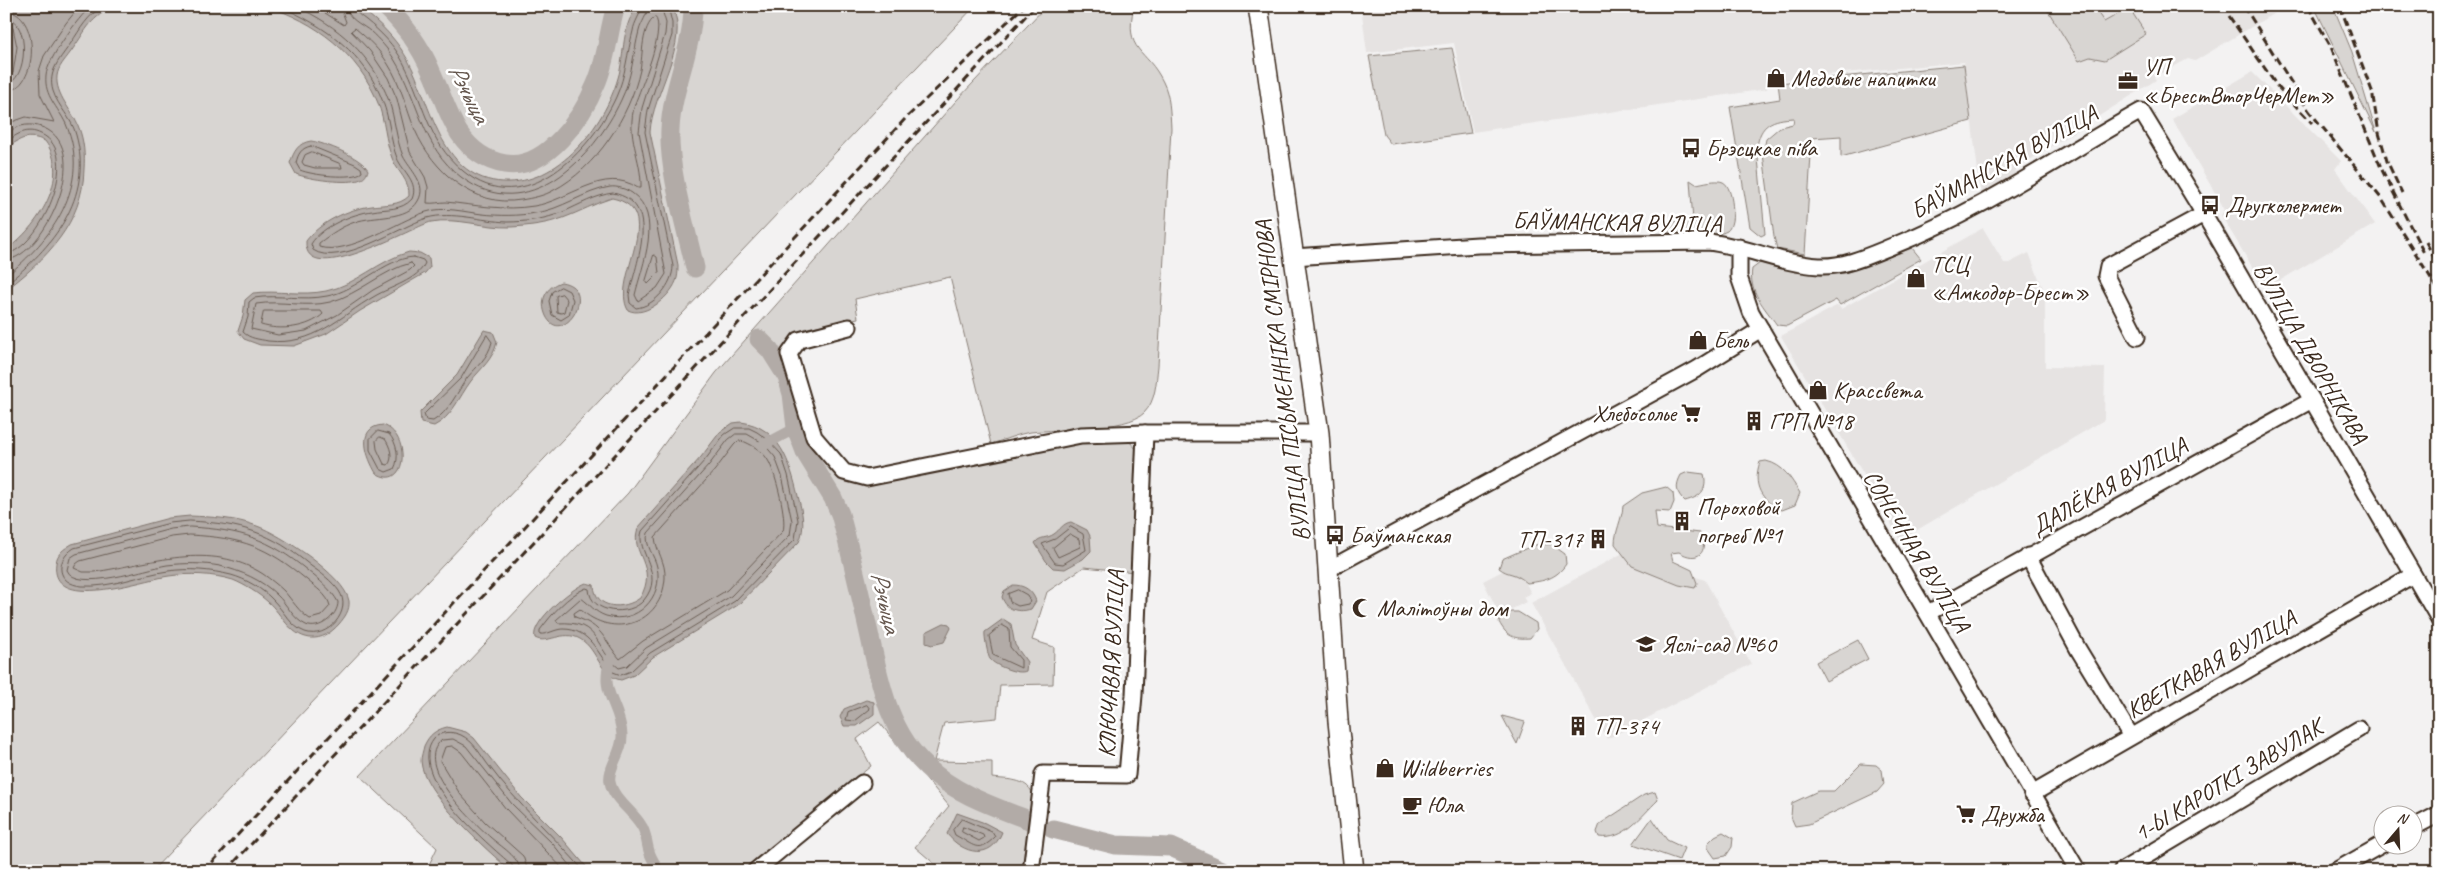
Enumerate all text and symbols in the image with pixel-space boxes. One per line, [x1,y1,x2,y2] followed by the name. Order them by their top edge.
[2143,52,2335,110] place label: УП «БрестВторЧерМет»
[441,59,498,130] water label: Рэчыца
[1791,63,1937,93] place label: Медовые напитки
[1765,67,1787,89] shop icon: Медовые напитки
[2117,70,2139,92] office icon: УП «БрестВторЧерМет»
[1905,98,2103,226] street label: БАЎМАНСКАЯ ВУЛІЦА
[1706,133,1818,163] place label: Брэсцкае піва
[1680,137,1702,159] bus stop icon: Брэсцкае піва
[2225,190,2342,220] place label: Другколермет
[2199,194,2221,216] bus stop icon: Другколермет
[1512,205,1723,239] street label: БАЎМАНСКАЯ ВУЛІЦА
[1247,218,1317,543] street label: ВУЛІЦА ПІСЬМЕННІКА СМІРНОВА
[1931,249,2089,307] place label: ТСЦ «Амкодор-Брест»
[2247,257,2376,450] street label: ВУЛІЦА ДВОРНІКАВА
[1905,267,1927,289] shop icon: ТСЦ «Амкодор-Брест»
[1713,325,1749,355] place label: Бель
[1687,329,1709,351] shop icon: Бель
[1833,375,1924,405] place label: Крассвета
[1807,379,1829,401] shop icon: Крассвета
[1592,398,1678,428] place label: Хлебосолье
[1680,402,1702,424] supermarket icon: Хлебосолье
[1769,406,1855,436] place label: ГРП №18
[1743,410,1765,432] building icon: ГРП №18
[2025,430,2193,541] street label: ДАЛЁКАЯ ВУЛІЦА
[1857,464,1978,638] street label: СОНЕЧНАЯ ВУЛІЦА
[1697,492,1783,550] place label: Пороховой погреб №1
[1671,510,1693,532] building icon: Пороховой погреб №1
[1350,520,1451,550] place label: Баўманская
[1324,524,1346,546] bus stop icon: Баўманская
[1517,524,1584,554] place label: ТП-317
[1587,528,1609,550] building icon: ТП-317
[863,568,909,638] water label: Рэчыца
[1091,569,1131,758] street label: КЛЮЧАВАЯ ВУЛІЦА
[1377,593,1510,623] place label: Малітоўны дом
[1351,597,1373,619] mosque icon: Малітоўны дом
[2121,603,2302,725] street label: КВЕТКАВАЯ ВУЛІЦА
[1661,629,1778,659] place label: Яслі-сад №60
[1635,633,1657,655] school or university icon: Яслі-сад №60
[2128,709,2332,848] street label: 1-Ы КАРОТКІ ЗАВУЛАК
[1593,711,1661,741] place label: ТП-374
[1567,715,1589,737] building icon: ТП-374
[1400,753,1494,783] place label: Wildberries
[1374,757,1396,779] shop icon: Wildberries
[1427,790,1465,820] place label: Юла
[1401,794,1423,816] cafe icon: Юла
[1981,799,2045,829] place label: Дружба
[1955,803,1977,825] supermarket icon: Дружба
[2372,804,2422,854] north arrow
[2395,809,2411,828] text: N

